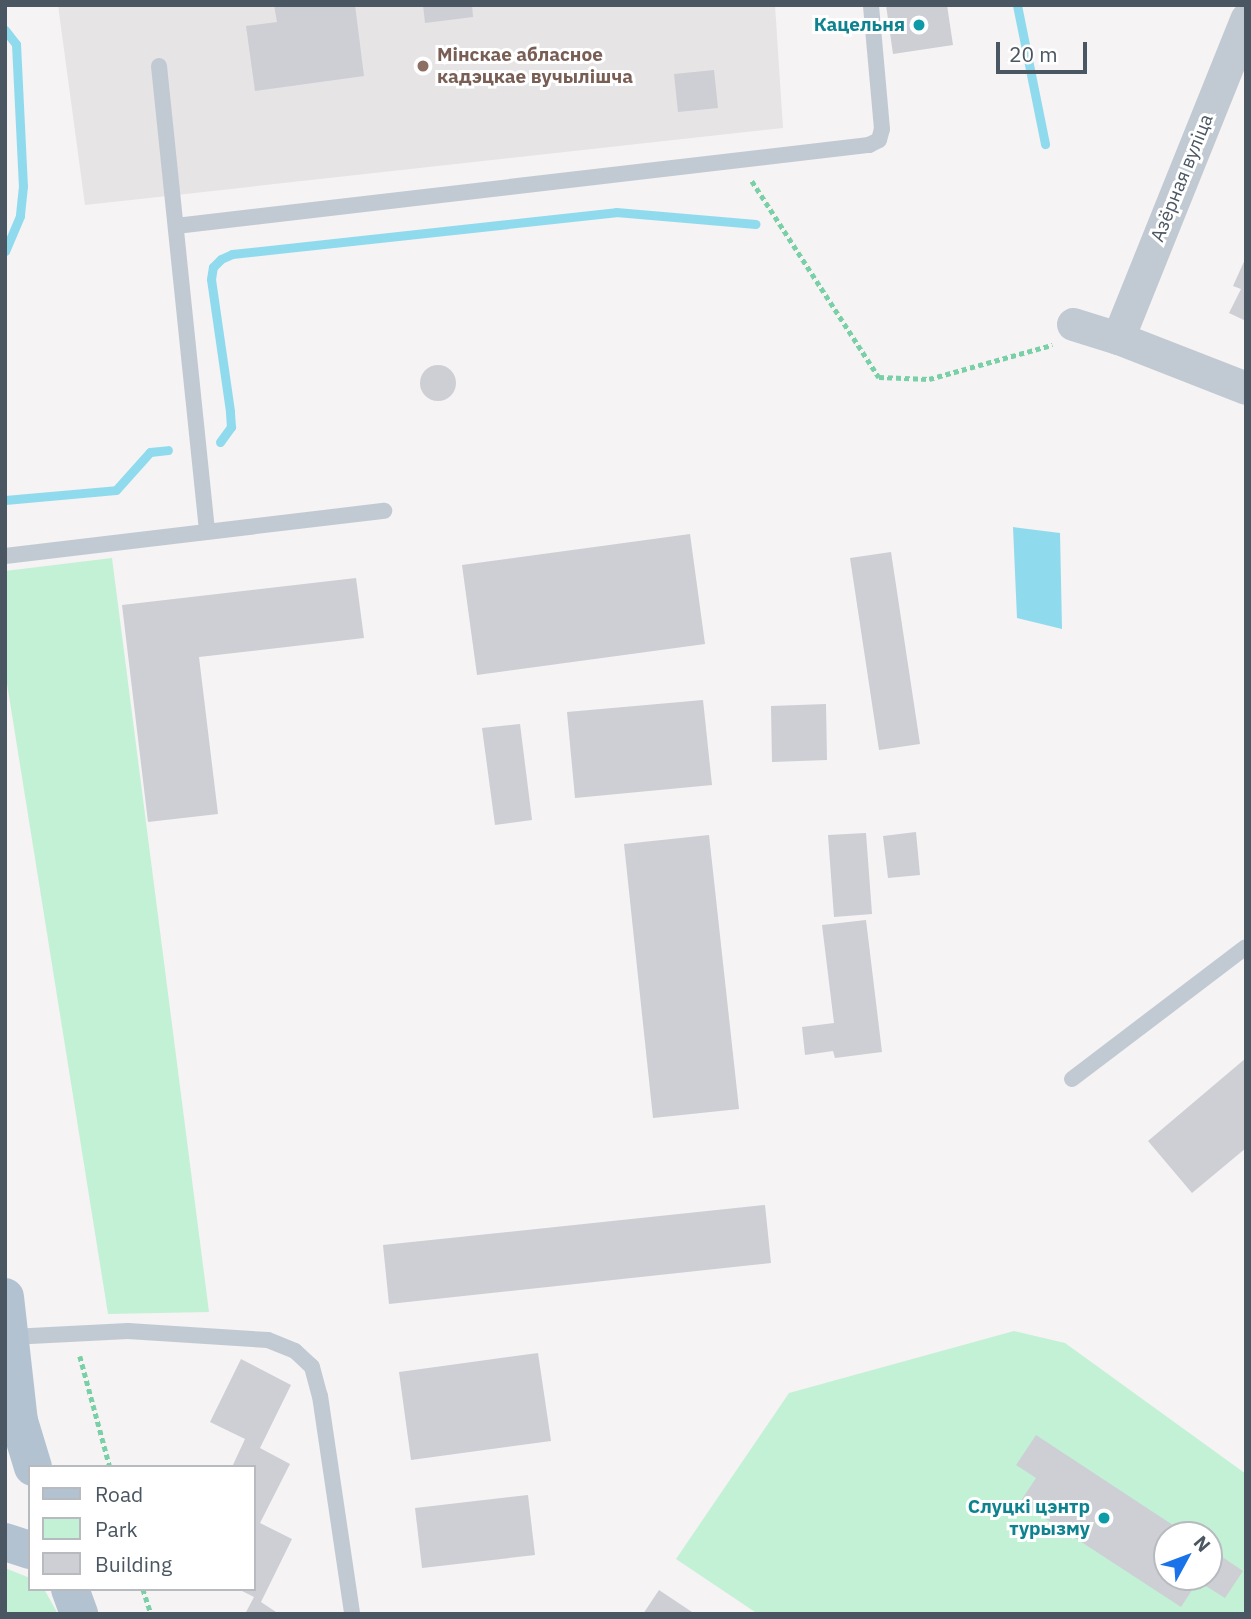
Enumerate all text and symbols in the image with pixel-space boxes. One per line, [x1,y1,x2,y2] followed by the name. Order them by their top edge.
[814,14,905,36] place label: Кацельня
[911,17,927,33] marker: Кацельня
[999,28,1090,72] scale bar
[1009,40,1058,68] text: 20 m
[437,44,633,88] place label: Мінскае абласное кадэцкае вучылішча
[415,58,431,74] marker: Мінскае абласное кадэцкае вучылішча
[1146,111,1218,245] street label: Азёрная вуліца
[28,1465,256,1591] legend
[95,1480,143,1508] text: Road
[968,1496,1090,1540] place label: Слуцкі цэнтр турызму
[1096,1510,1112,1526] marker: Слуцкі цэнтр турызму
[95,1515,138,1543] text: Park
[1153,1521,1223,1591] north arrow
[1189,1530,1216,1557] text: N
[95,1550,172,1578] text: Building

